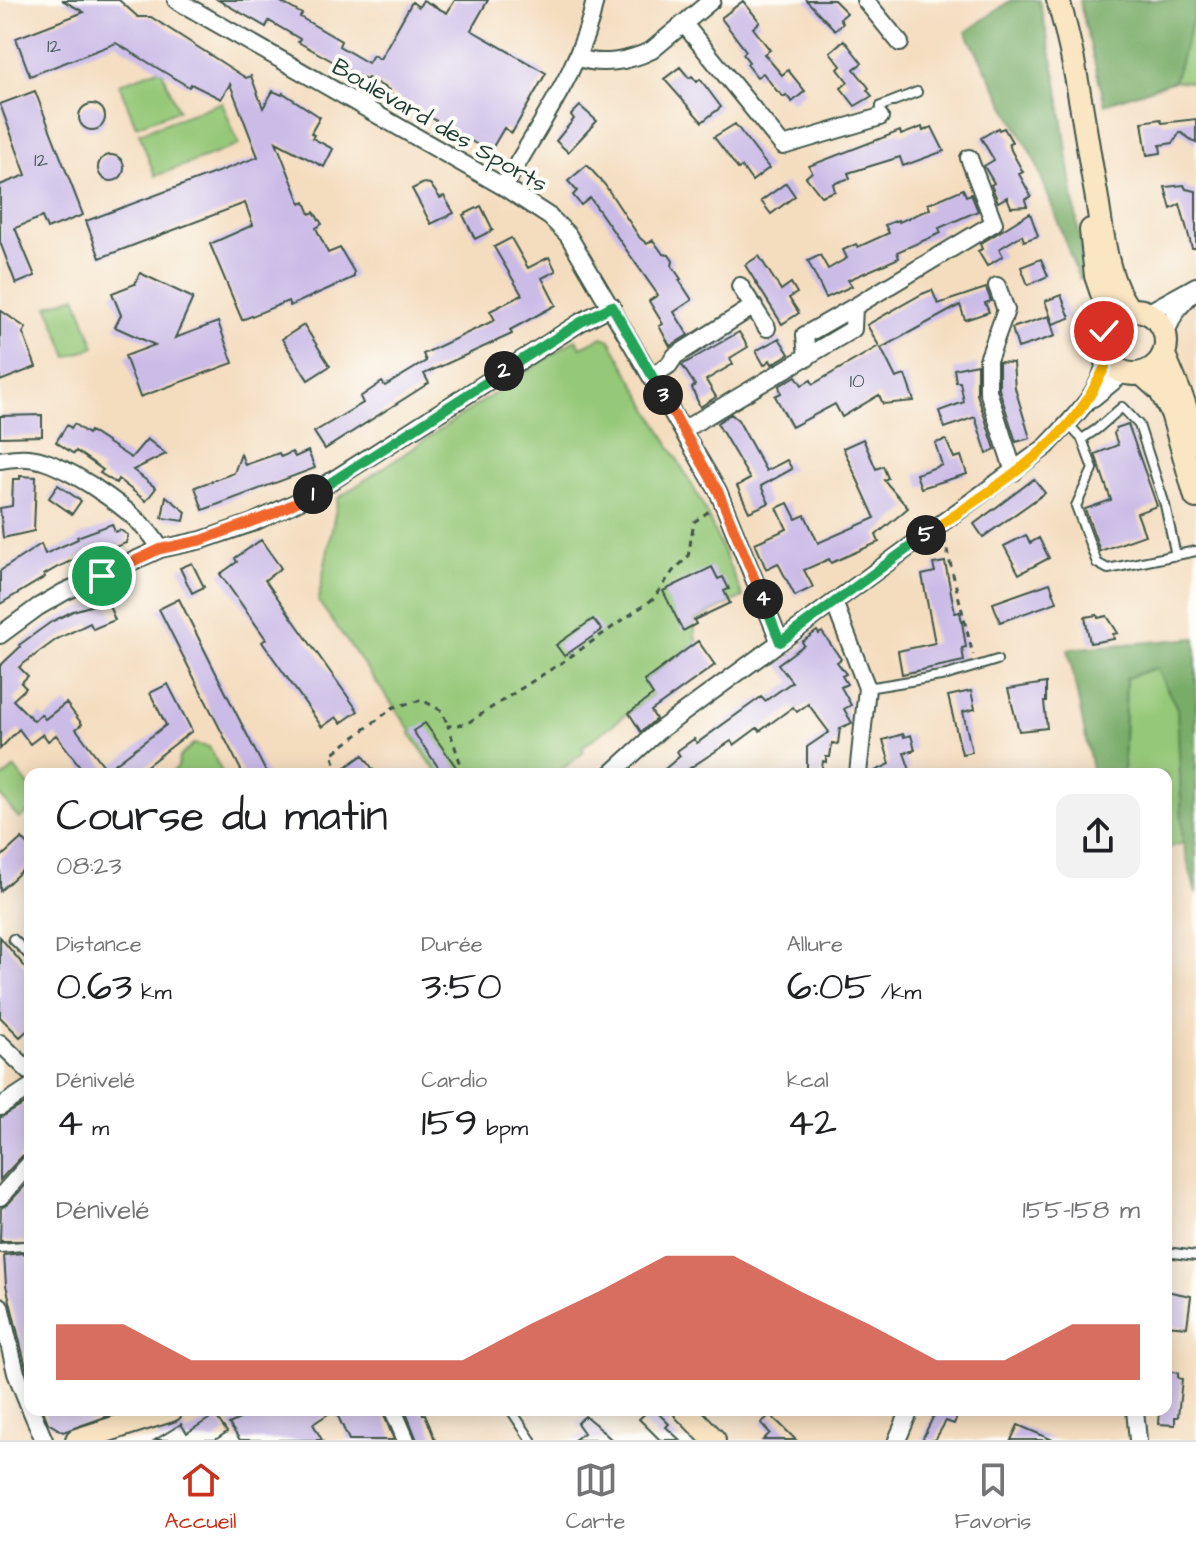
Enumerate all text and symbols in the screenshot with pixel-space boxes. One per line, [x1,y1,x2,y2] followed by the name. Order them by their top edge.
[47,32,62,60] house number: 12
[326,50,553,201] street label: Boulevard des Sports
[34,146,49,174] house number: 12
[1070,297,1138,365] pin
[1082,309,1126,353] icon: check
[484,351,524,391] pin: 2
[498,355,510,386] text: 2
[849,367,865,395] house number: 10
[643,375,683,415] pin: 3
[657,379,669,410] text: 3
[293,474,333,514] pin: 1
[312,478,314,509] text: 1
[906,515,946,555] pin: 5
[918,519,934,550] text: 5
[68,542,136,610] pin
[80,554,124,598] icon: arrive
[743,579,783,619] pin: 4
[756,583,770,614] text: 4
[56,787,388,848] text: Course du matin
[1056,794,1140,878] button: share
[56,848,122,884] text: 08:23
[56,929,142,960] text: Distance
[421,929,483,960] text: Durée
[787,929,843,960] text: Allure
[56,960,132,1015] text: 0.63
[421,960,502,1015] text: 3:50
[787,960,872,1015] text: 6:05
[132,977,172,1008] text: km
[872,977,921,1008] text: /km
[56,1065,135,1096] text: Dénivelé
[421,1065,487,1096] text: Cardio
[787,1065,829,1096] text: kcal
[56,1096,83,1151] text: 4
[421,1096,478,1151] text: 159
[787,1096,837,1151] text: 42
[83,1113,109,1144] text: m
[478,1113,528,1144] text: bpm
[56,1192,150,1228] text: Dénivelé
[1023,1192,1140,1228] text: 155–158 m
[165,1458,236,1537] tab: Accueil
[566,1458,625,1537] tab: Carte
[955,1458,1031,1537] tab: Favoris

